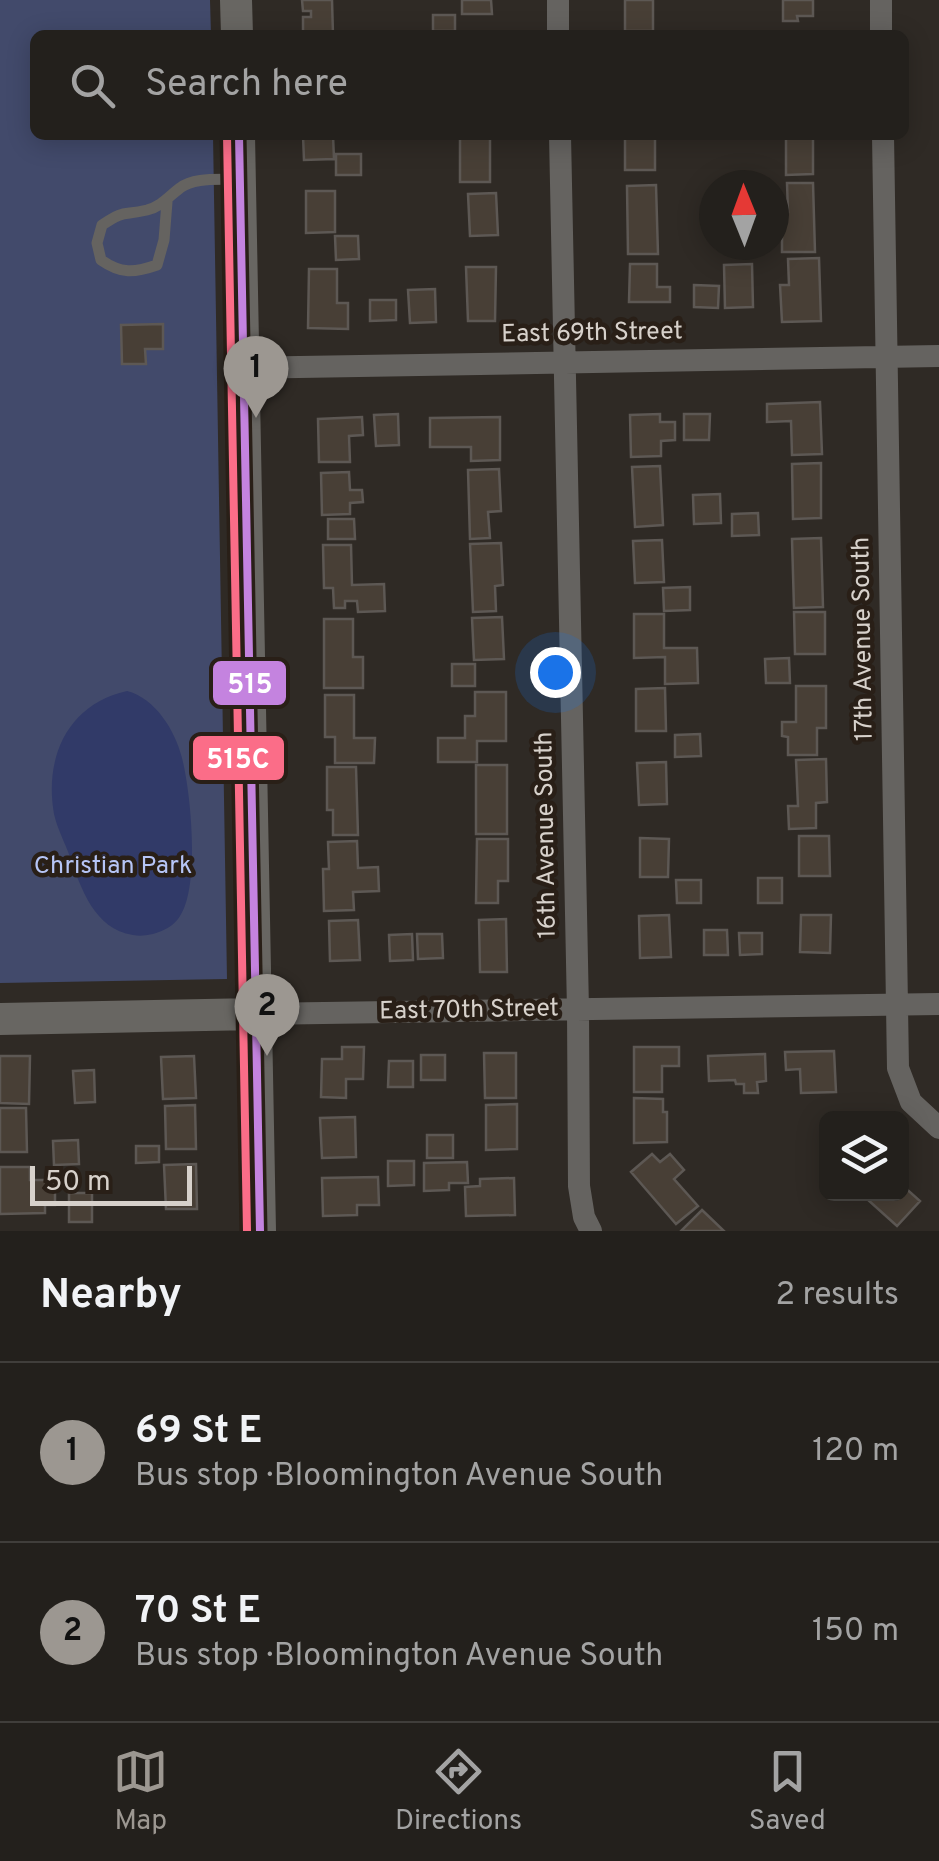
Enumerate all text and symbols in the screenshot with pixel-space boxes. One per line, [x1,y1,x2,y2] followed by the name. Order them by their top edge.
[30,30,909,140] search box
[65,58,120,113] icon: search
[145,61,348,110] text: Search here
[699,170,789,260] north arrow
[501,316,683,352] street label: East 69th Street
[224,336,288,418] pin: 1
[846,537,882,741] street label: 17th Avenue South
[530,647,581,698] your location
[211,659,288,707] line badge: 515
[227,668,273,704] text: 515
[529,731,565,939] street label: 16th Avenue South
[191,734,286,782] line badge: 515C
[206,743,270,779] text: 515C
[34,851,192,883] park label: Christian Park
[234,974,300,1056] pin: 2
[379,993,559,1029] street label: East 70th Street
[819,1111,909,1201] map controls
[819,1111,909,1201] button: layers
[30,1161,192,1206] scale bar
[45,1165,111,1201] text: 50 m
[40,1270,182,1323] text: Nearby
[775,1276,899,1316] text: 2 results
[135,1408,262,1457] text: 69 St E
[66,1432,79,1472] text: 1
[812,1432,899,1472] text: 120 m
[135,1457,663,1497] text: Bus stop · Bloomington Avenue South
[135,1588,261,1637] text: 70 St E
[63,1612,82,1652] text: 2
[812,1612,899,1652] text: 150 m
[135,1637,663,1677] text: Bus stop · Bloomington Avenue South
[113,1744,168,1840] tab: Map
[395,1744,522,1840] tab: Directions
[749,1744,826,1840] tab: Saved

